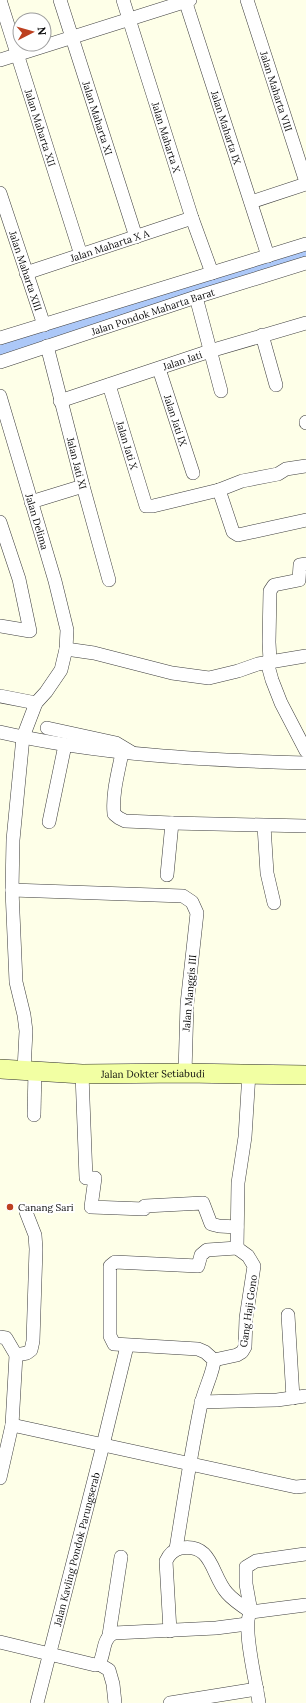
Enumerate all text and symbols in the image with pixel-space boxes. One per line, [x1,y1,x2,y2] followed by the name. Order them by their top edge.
[12,12,52,52] north arrow
[35,26,49,36] text: N
[257,49,295,133] street label: Jalan Maharta VIII
[79,79,115,157] street label: Jalan Maharta XI
[21,87,58,168] street label: Jalan Maharta XII
[208,88,244,167] street label: Jalan Maharta IX
[148,99,183,175] street label: Jalan Maharta X
[68,226,152,265] street label: Jalan Maharta X A
[6,228,45,313] street label: Jalan Maharta XIII
[89,286,217,339] street label: Jalan Pondok Maharta Barat
[160,348,204,374] street label: Jalan Jati
[161,392,190,448] street label: Jalan Jati IX
[113,419,141,472] street label: Jalan Jati X
[63,435,90,491] street label: Jalan Jati XI
[22,491,51,551] street label: Jalan Delima
[180,954,199,1033] street label: Jalan Manggis III
[100,1067,205,1081] street label: Jalan Dokter Setiabudi
[18,1201,74,1214] place label: Canang Sari
[5,1202,15,1212] marker: Canang Sari
[237,1274,260,1348] street label: Gang Haji Gono
[51,1471,103,1628] street label: Jalan Kavling Pondok Parungserab

